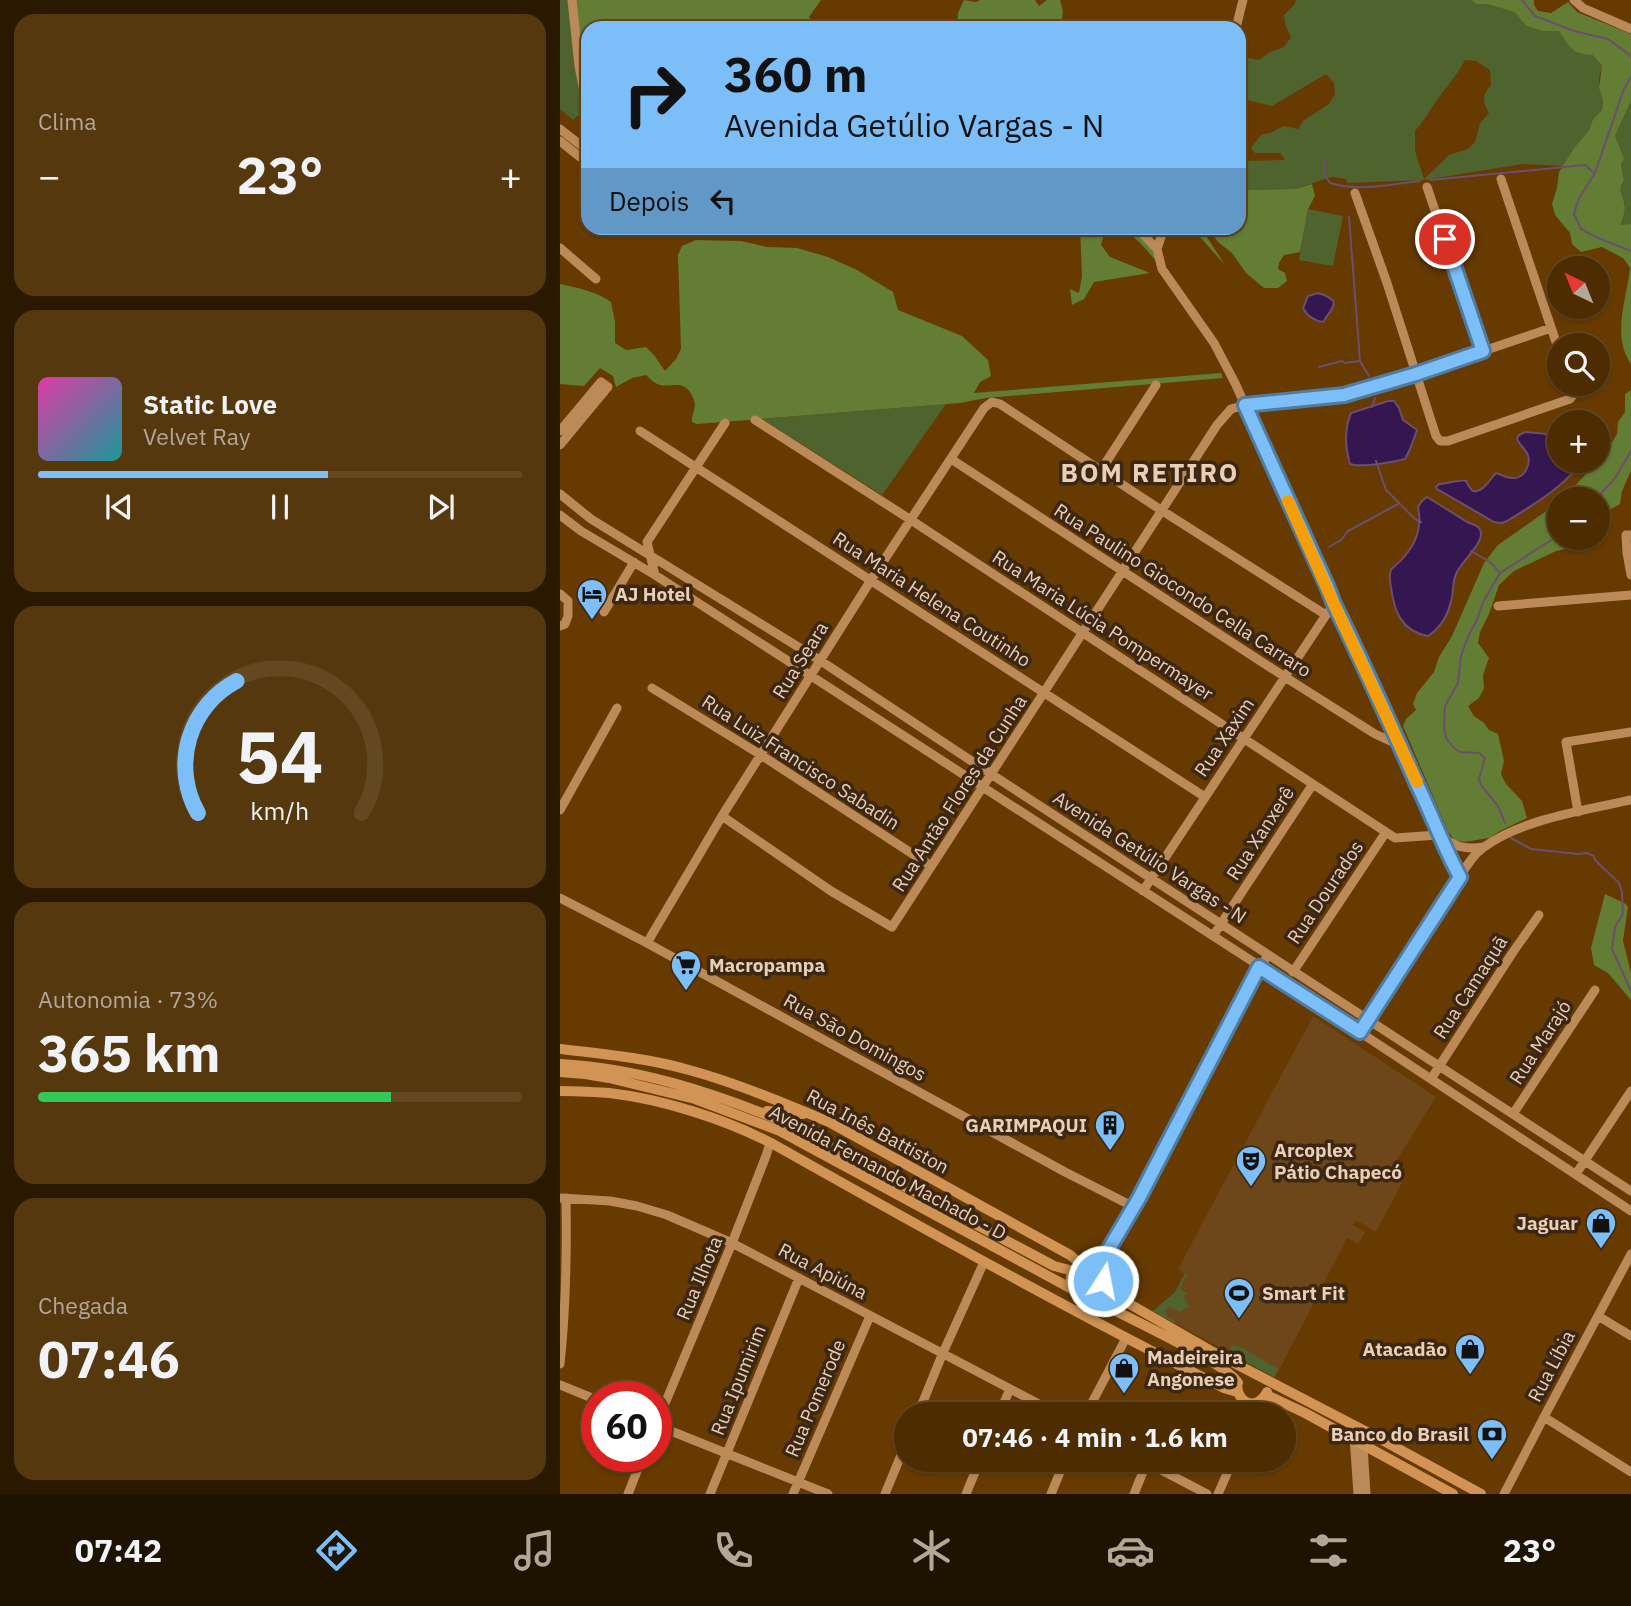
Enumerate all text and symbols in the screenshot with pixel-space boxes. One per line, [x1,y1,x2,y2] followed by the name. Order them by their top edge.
[724,42,868,105] text: 360 m
[609,49,700,140] icon: right
[724,104,1104,146] text: Avenida Getúlio Vargas - N
[38,106,97,136] text: Clima
[237,141,323,208] text: 23°
[38,151,61,200] text: −
[499,151,522,200] text: +
[704,182,742,220] icon: left
[609,184,690,218] text: Depois
[1415,209,1475,269] pin
[1426,220,1464,258] icon: arrive
[1547,256,1610,318] north arrow
[1547,256,1610,550] map controls
[1547,333,1610,396] button: search
[143,387,277,421] text: Static Love
[1547,410,1610,473] button: +
[143,421,250,451] text: Velvet Ray
[1061,455,1239,489] district label: BOM RETIRO
[1547,487,1610,550] button: −
[100,488,138,526] icon: previous
[261,488,299,526] icon: pause
[422,488,460,526] icon: next
[1050,498,1316,682] street label: Rua Paulino Giocondo Cella Carraro
[828,526,1036,672] street label: Rua Maria Helena Coutinho
[988,544,1218,706] street label: Rua Maria Lúcia Pompermayer
[575,577,609,621] hotel icon: AJ Hotel
[615,582,691,606] place label: AJ Hotel
[767,617,833,703] street label: Rua Seara
[698,689,904,835] street label: Rua Luiz Francisco Sabadin
[886,690,1032,896] street label: Rua Antão Flores da Cunha
[1189,693,1259,781] street label: Rua Xaxim
[236,708,324,803] text: 54
[1221,782,1299,884] street label: Rua Xanxerê
[1049,785,1251,929] street label: Avenida Getúlio Vargas - N
[251,794,309,827] text: km/h
[1282,836,1368,948] street label: Rua Dourados
[1428,931,1512,1043] street label: Rua Camaquã
[669,948,703,992] supermarket icon: Macropampa
[709,953,825,977] place label: Macropampa
[38,984,218,1014] text: Autonomia · 73%
[780,988,930,1086] street label: Rua São Domingos
[1504,995,1576,1089] street label: Rua Marajó
[38,1019,220,1086] text: 365 km
[803,1083,953,1179] street label: Rua Inês Battiston
[765,1099,1011,1245] street label: Avenida Fernando Machado - D
[1093,1108,1127,1152] building icon: GARIMPAQUI
[965,1113,1087,1137] place label: GARIMPAQUI
[1274,1138,1402,1184] place label: Arcoplex Pátio Chapecó
[1234,1144,1268,1188] theatre icon: Arcoplex Pátio Chapecó
[1584,1206,1618,1250] shop icon: Jaguar
[1516,1211,1578,1235] place label: Jaguar
[671,1233,727,1323] street label: Rua Ilhota
[774,1238,872,1304] street label: Rua Apiúna
[1066,1244,1140,1318] position arrow
[1222,1276,1256,1320] sports icon: Smart Fit
[1262,1281,1345,1305] place label: Smart Fit
[38,1290,128,1320] text: Chegada
[705,1321,771,1439] street label: Rua Ipumirim
[38,1325,180,1392] text: 07:46
[1522,1326,1580,1406] street label: Rua Líbia
[1453,1332,1487,1376] shop icon: Atacadão
[779,1336,851,1460] street label: Rua Pomerode
[1363,1337,1447,1361] place label: Atacadão
[1147,1345,1243,1391] place label: Madeireira Angonese
[1107,1351,1141,1395] shop icon: Madeireira Angonese
[581,1381,672,1472] speed limit sign: 60
[1475,1417,1509,1461] bank icon: Banco do Brasil
[962,1420,1228,1454] text: 07:46 · 4 min · 1.6 km
[1331,1422,1469,1446] place label: Banco do Brasil
[312,1526,361,1575] icon: directions
[510,1526,559,1575] icon: music
[709,1526,758,1575] icon: phone
[907,1526,956,1575] icon: climate
[1106,1526,1155,1575] icon: car
[1304,1526,1353,1575] icon: filters
[75,1529,162,1571] text: 07:42
[1503,1529,1556,1571] text: 23°

